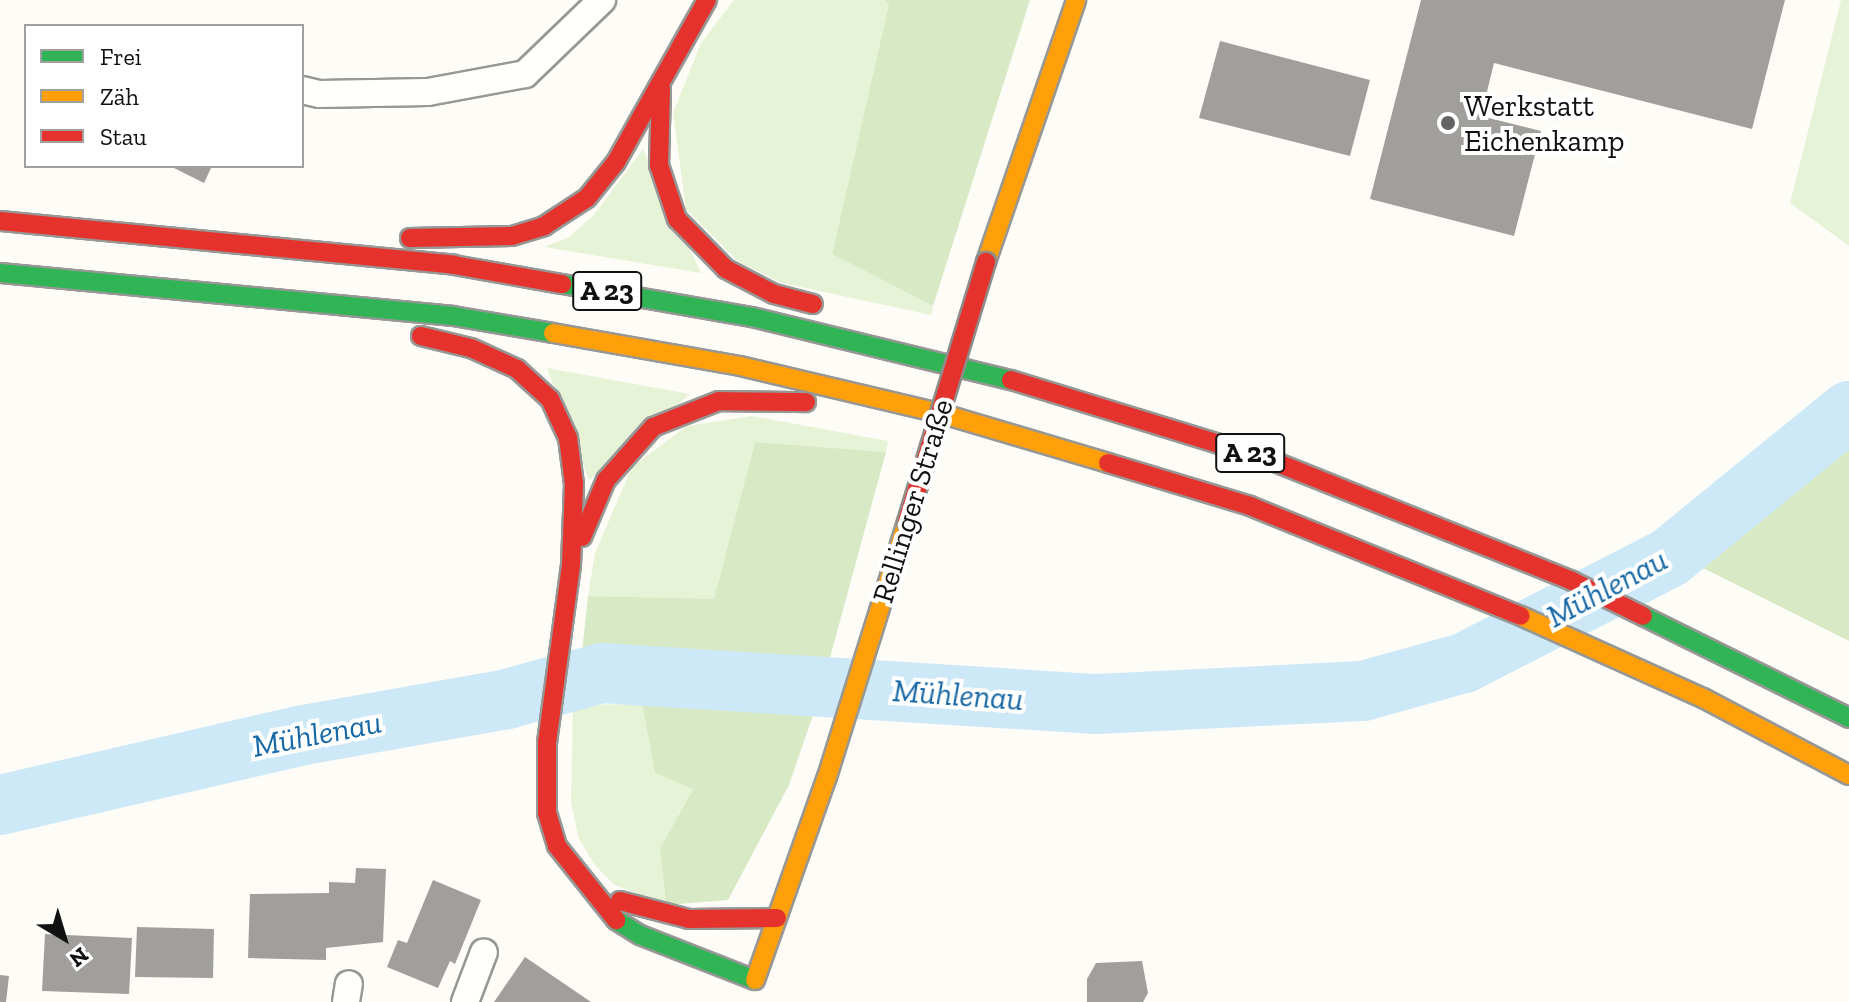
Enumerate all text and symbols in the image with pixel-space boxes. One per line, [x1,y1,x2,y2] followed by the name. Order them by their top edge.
[24,24,304,168] legend
[100,42,141,71] text: Frei
[100,82,139,111] text: Zäh
[1464,88,1624,158] place label: Werkstatt Eichenkamp
[1439,114,1457,132] marker: Werkstatt Eichenkamp
[100,122,147,151] text: Stau
[571,267,643,315] road number: A 23
[865,395,961,607] street label: Rellinger Straße
[1214,429,1286,477] road number: A 23
[1540,540,1674,636] water label: Mühlenau
[891,671,1025,719] water label: Mühlenau
[249,703,385,765] water label: Mühlenau
[24,898,104,978] north arrow
[64,942,94,973] text: N

